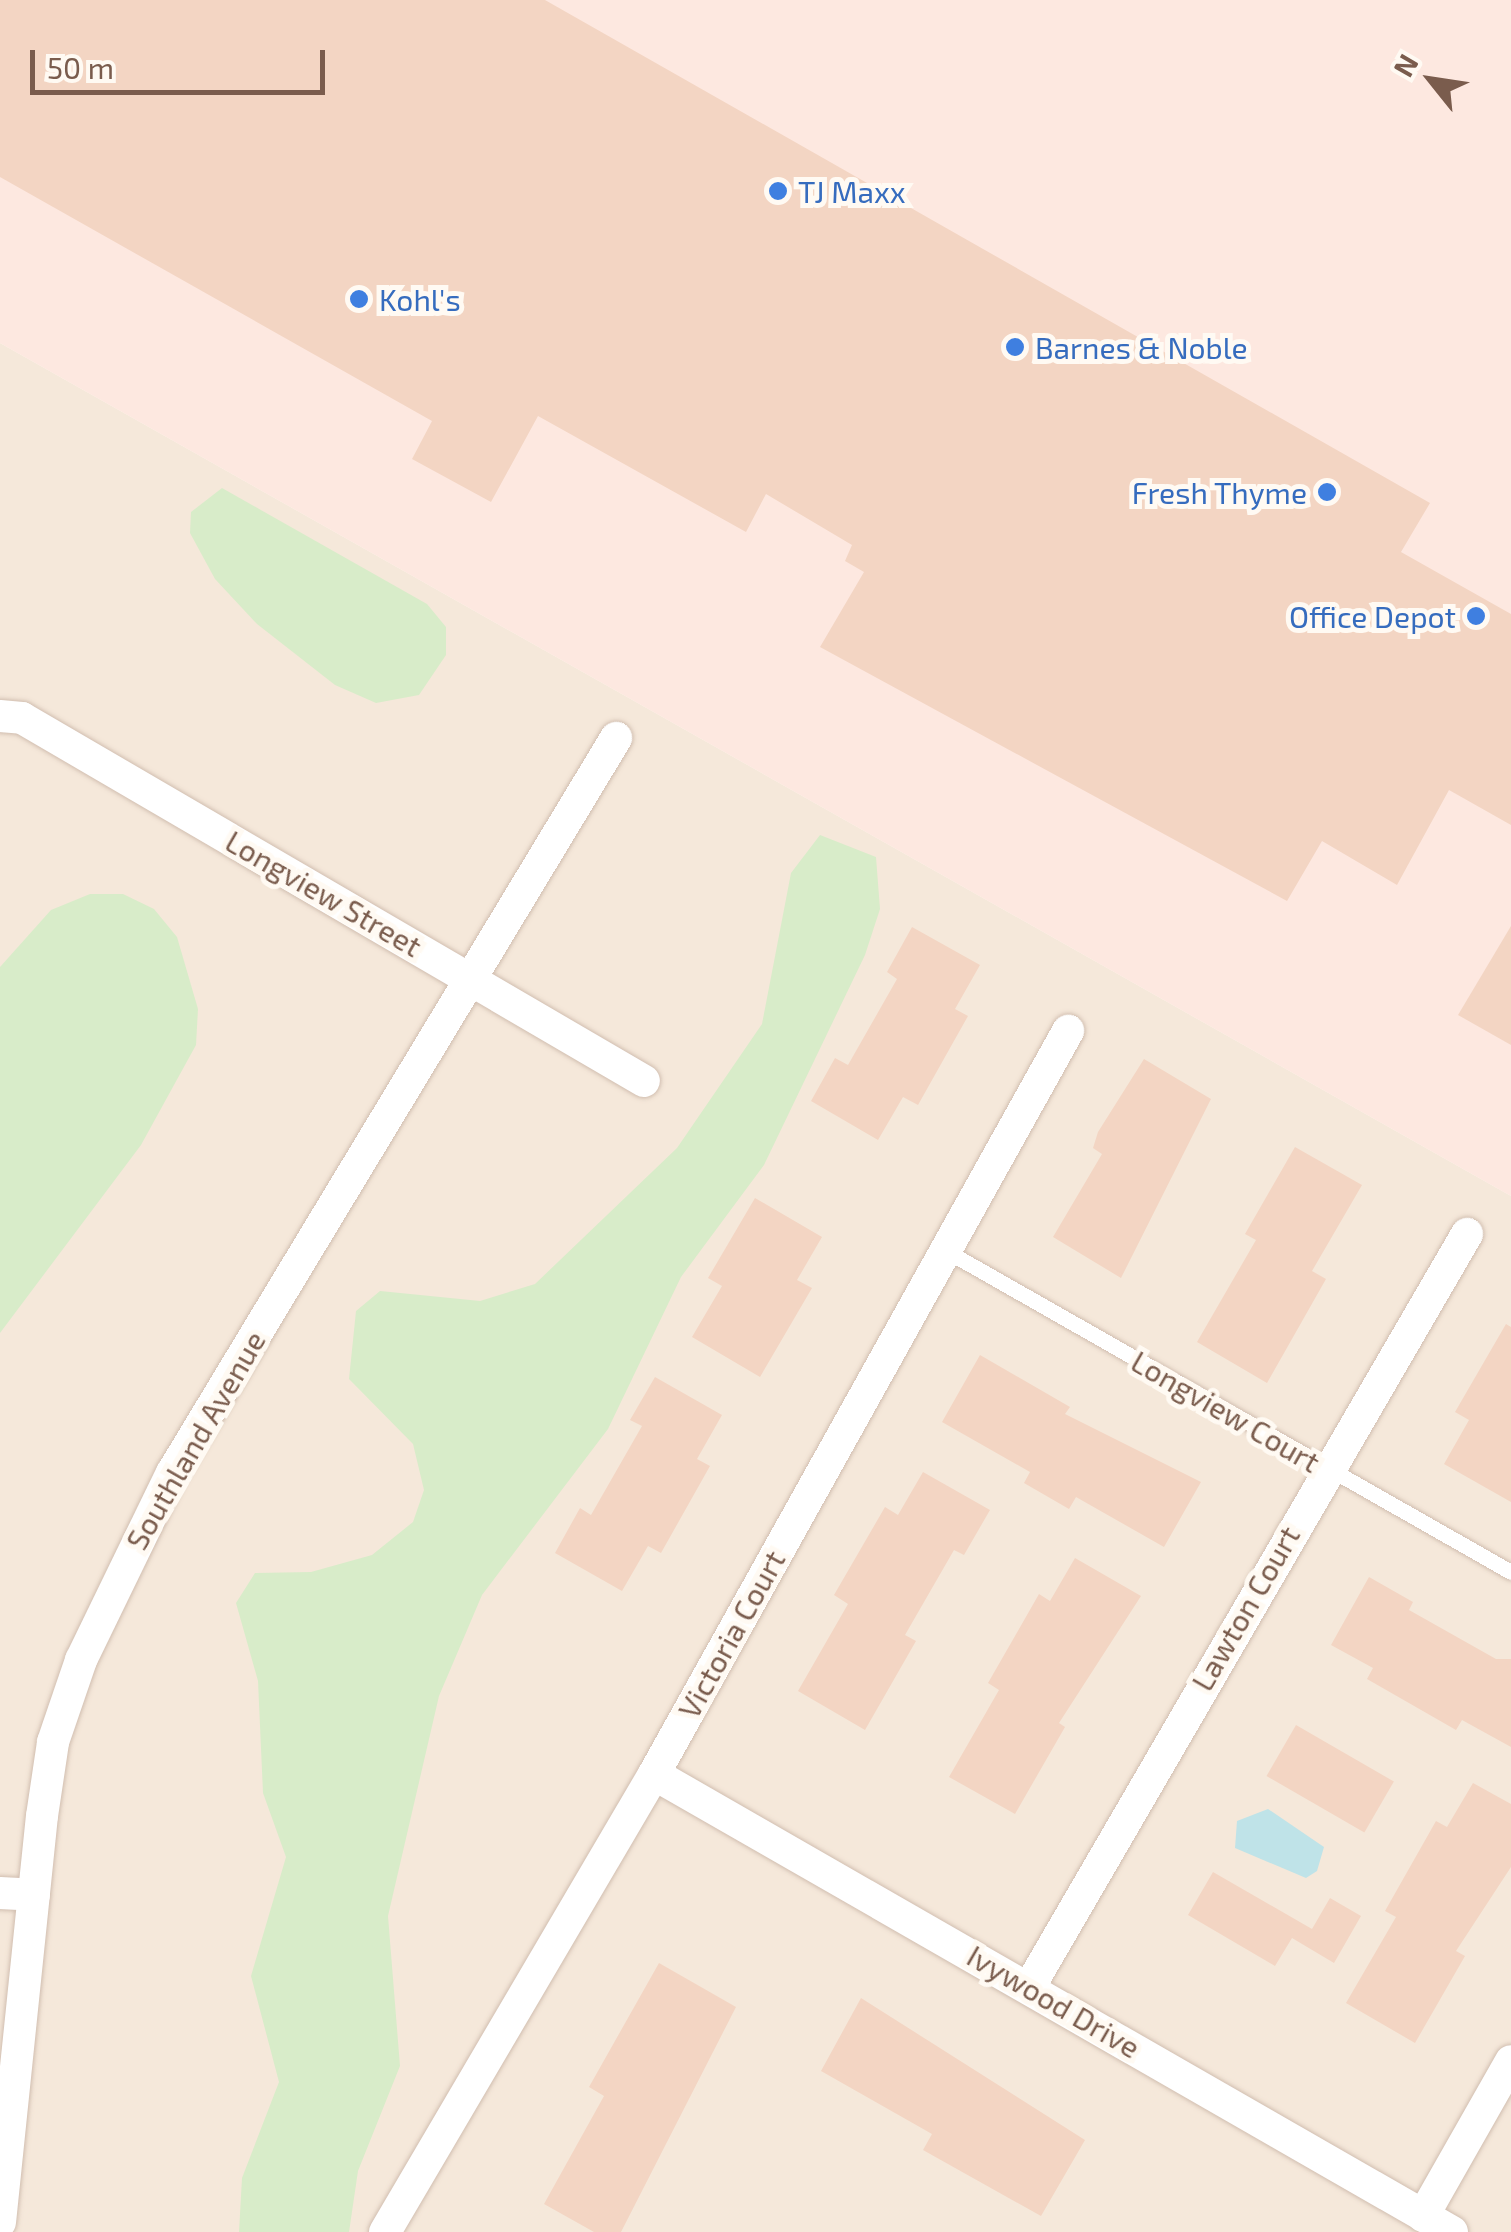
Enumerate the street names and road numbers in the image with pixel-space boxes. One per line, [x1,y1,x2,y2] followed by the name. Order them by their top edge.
[219,822,429,964] street label: Longview Street
[118,1324,272,1556] street label: Southland Avenue
[1125,1342,1327,1480] street label: Longview Court
[1183,1519,1307,1697] street label: Lawton Court
[670,1544,792,1724] street label: Victoria Court
[961,1937,1147,2065] street label: Ivywood Drive

